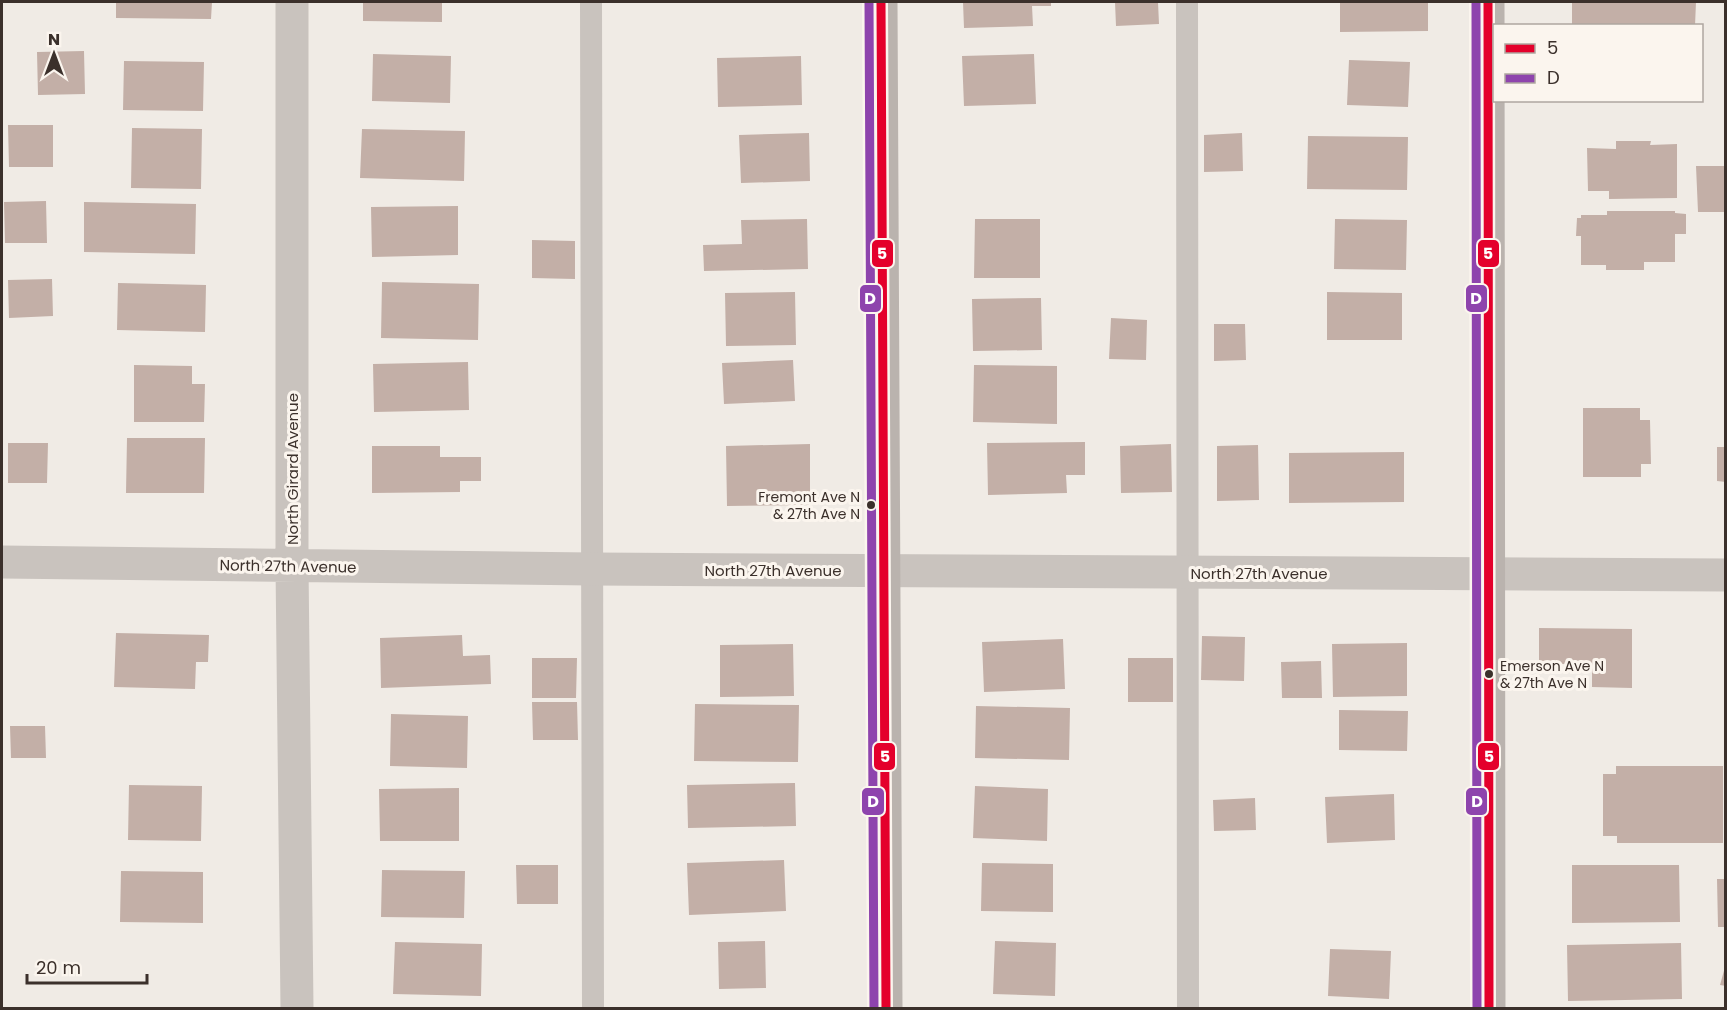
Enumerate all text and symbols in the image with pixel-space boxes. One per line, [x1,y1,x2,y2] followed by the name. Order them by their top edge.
[24,24,84,84] north arrow
[1493,24,1703,102] legend
[48,28,60,51] text: N
[1547,35,1558,60] text: 5
[1547,65,1560,90] text: D
[871,239,894,268] line badge: 5
[1477,239,1500,268] line badge: 5
[877,242,887,265] text: 5
[1483,242,1493,265] text: 5
[859,284,882,313] line badge: D
[1465,284,1488,313] line badge: D
[864,287,876,310] text: D
[1470,287,1482,310] text: D
[282,393,303,545] street label: North Girard Avenue
[758,487,860,524] place label: Fremont Ave N & 27th Ave N
[865,499,877,511] marker: Fremont Ave N & 27th Ave N
[219,554,357,578] street label: North 27th Avenue
[704,560,842,581] street label: North 27th Avenue
[1190,563,1328,584] street label: North 27th Avenue
[1500,656,1604,693] place label: Emerson Ave N & 27th Ave N
[1483,668,1495,680] marker: Emerson Ave N & 27th Ave N
[873,742,896,771] line badge: 5
[1477,742,1500,771] line badge: 5
[880,745,890,768] text: 5
[1484,745,1494,768] text: 5
[861,787,885,816] line badge: D
[1465,787,1488,816] line badge: D
[867,790,879,813] text: D
[1471,790,1483,813] text: D
[27,947,147,985] scale bar
[36,955,81,980] text: 20 m

